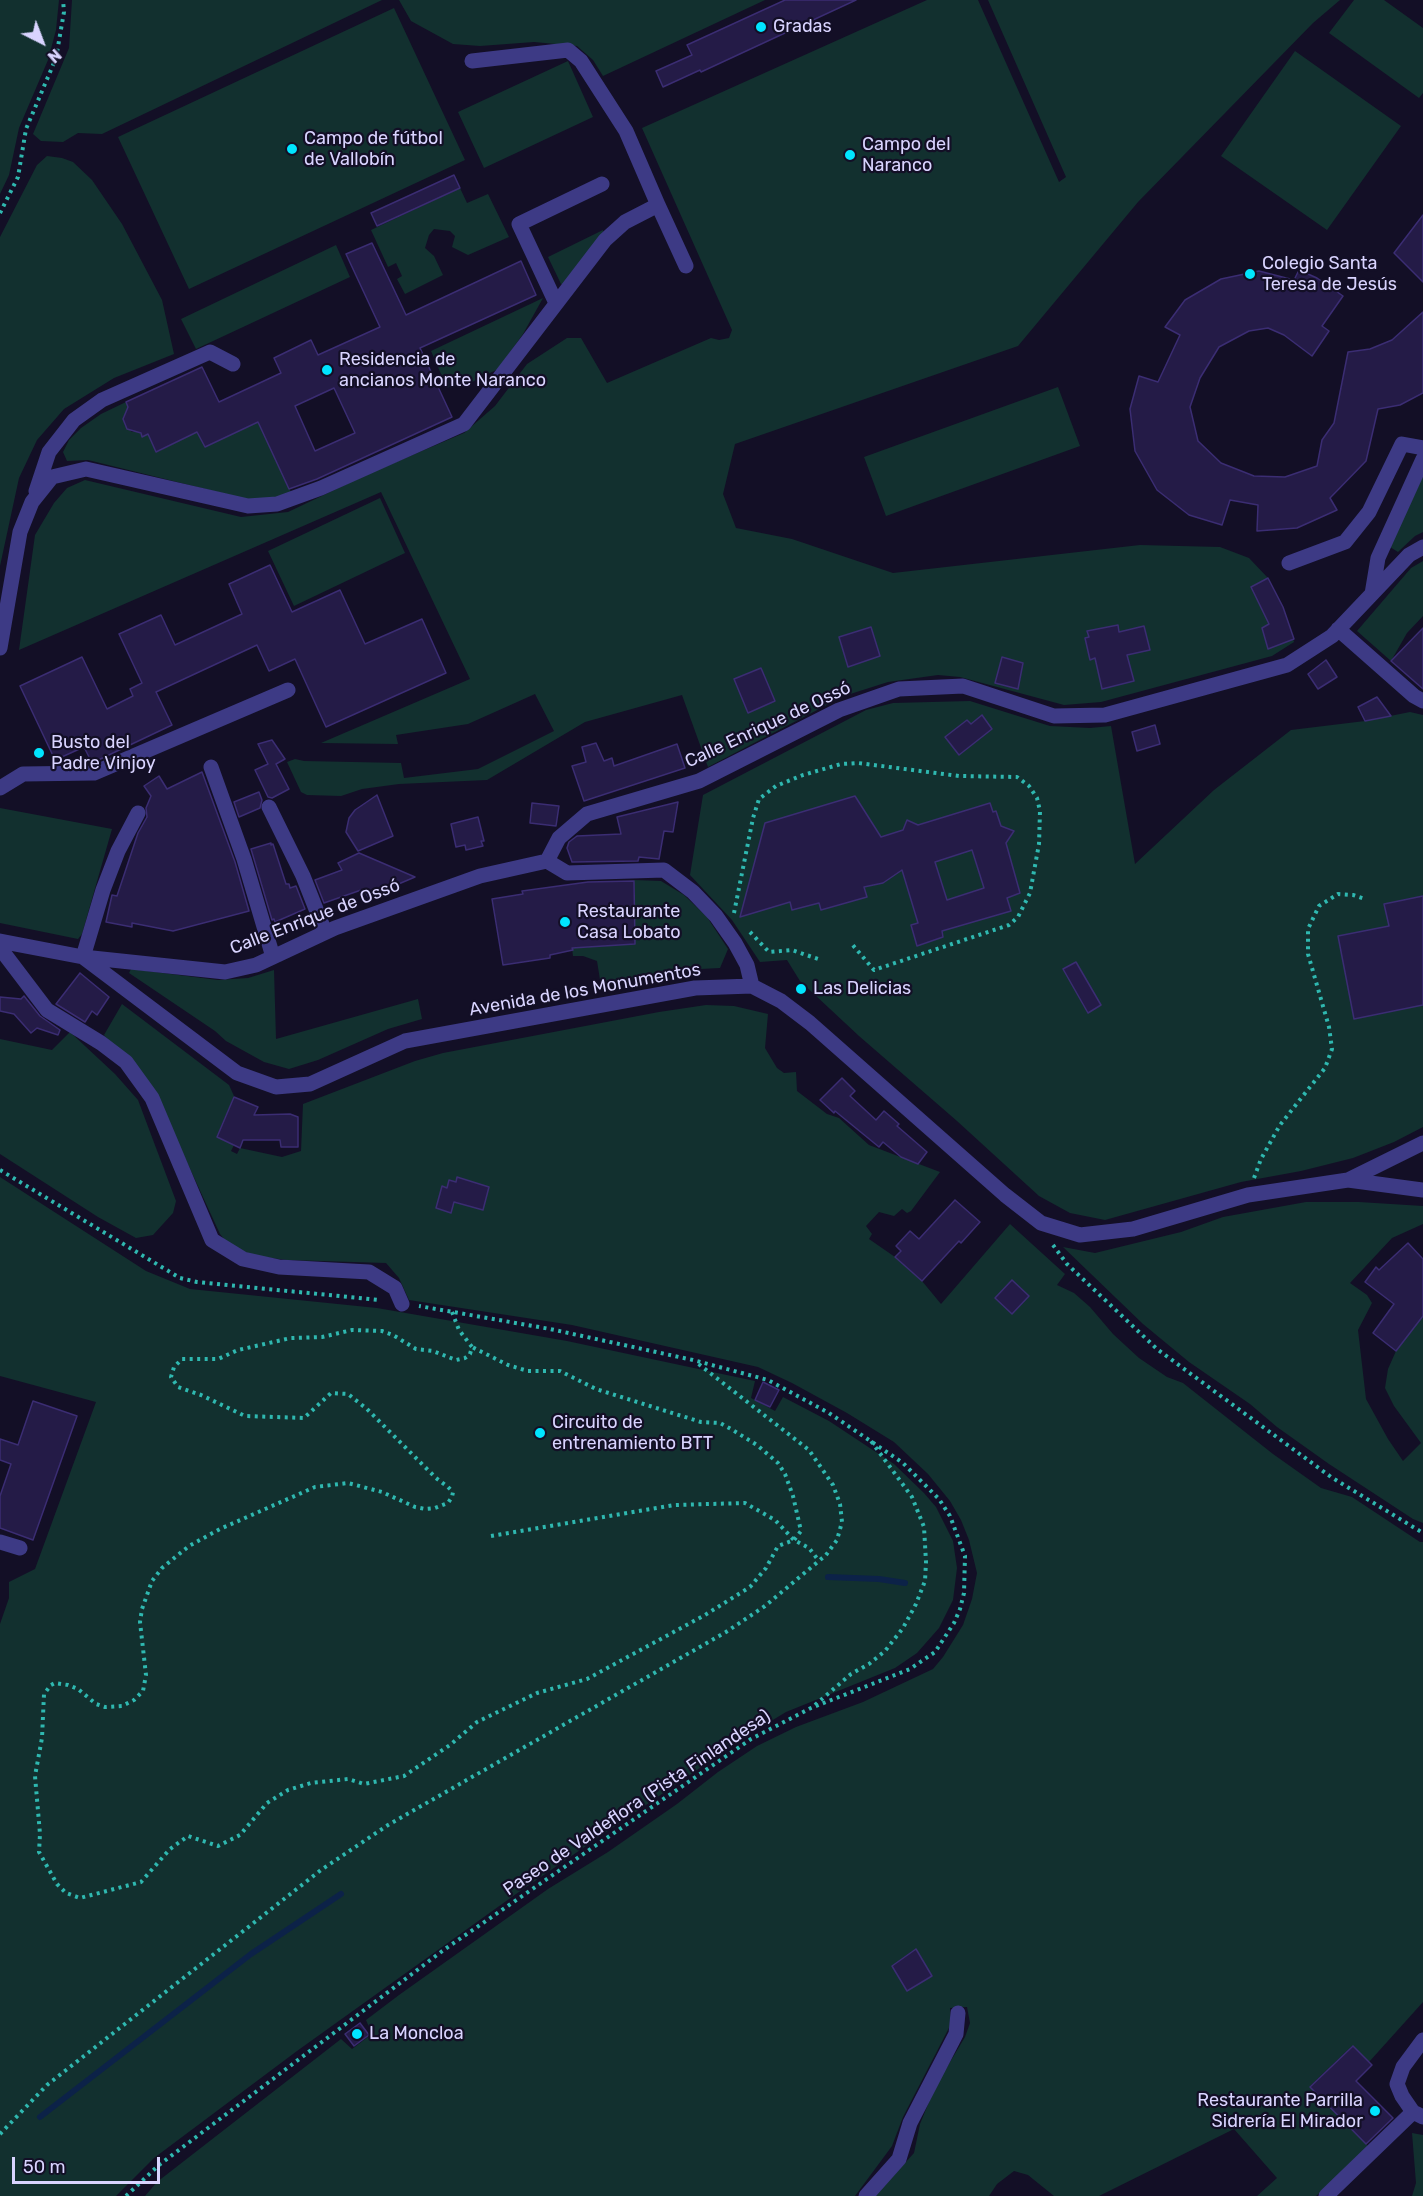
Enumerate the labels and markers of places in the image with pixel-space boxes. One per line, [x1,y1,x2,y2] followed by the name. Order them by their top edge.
[773,16,832,38] place label: Gradas
[754,20,768,34] marker: Gradas
[304,128,443,170] place label: Campo de fútbol de Vallobín
[862,134,951,176] place label: Campo del Naranco
[285,142,299,156] marker: Campo de fútbol de Vallobín
[843,148,857,162] marker: Campo del Naranco
[1262,253,1397,296] place label: Colegio Santa Teresa de Jesús
[1243,267,1257,281] marker: Colegio Santa Teresa de Jesús
[339,349,546,392] place label: Residencia de ancianos Monte Naranco
[320,363,334,377] marker: Residencia de ancianos Monte Naranco
[51,732,156,774] place label: Busto del Padre Vinjoy
[32,746,46,760] marker: Busto del Padre Vinjoy
[577,901,681,944] place label: Restaurante Casa Lobato
[558,915,572,929] marker: Restaurante Casa Lobato
[813,978,911,1000] place label: Las Delicias
[794,982,808,996] marker: Las Delicias
[552,1412,713,1454] place label: Circuito de entrenamiento BTT
[533,1426,547,1440] marker: Circuito de entrenamiento BTT
[369,2023,464,2045] place label: La Moncloa
[350,2027,364,2041] marker: La Moncloa
[1197,2090,1363,2132] place label: Restaurante Parrilla Sidrería El Mirador
[1368,2104,1382,2118] marker: Restaurante Parrilla Sidrería El Mirador

